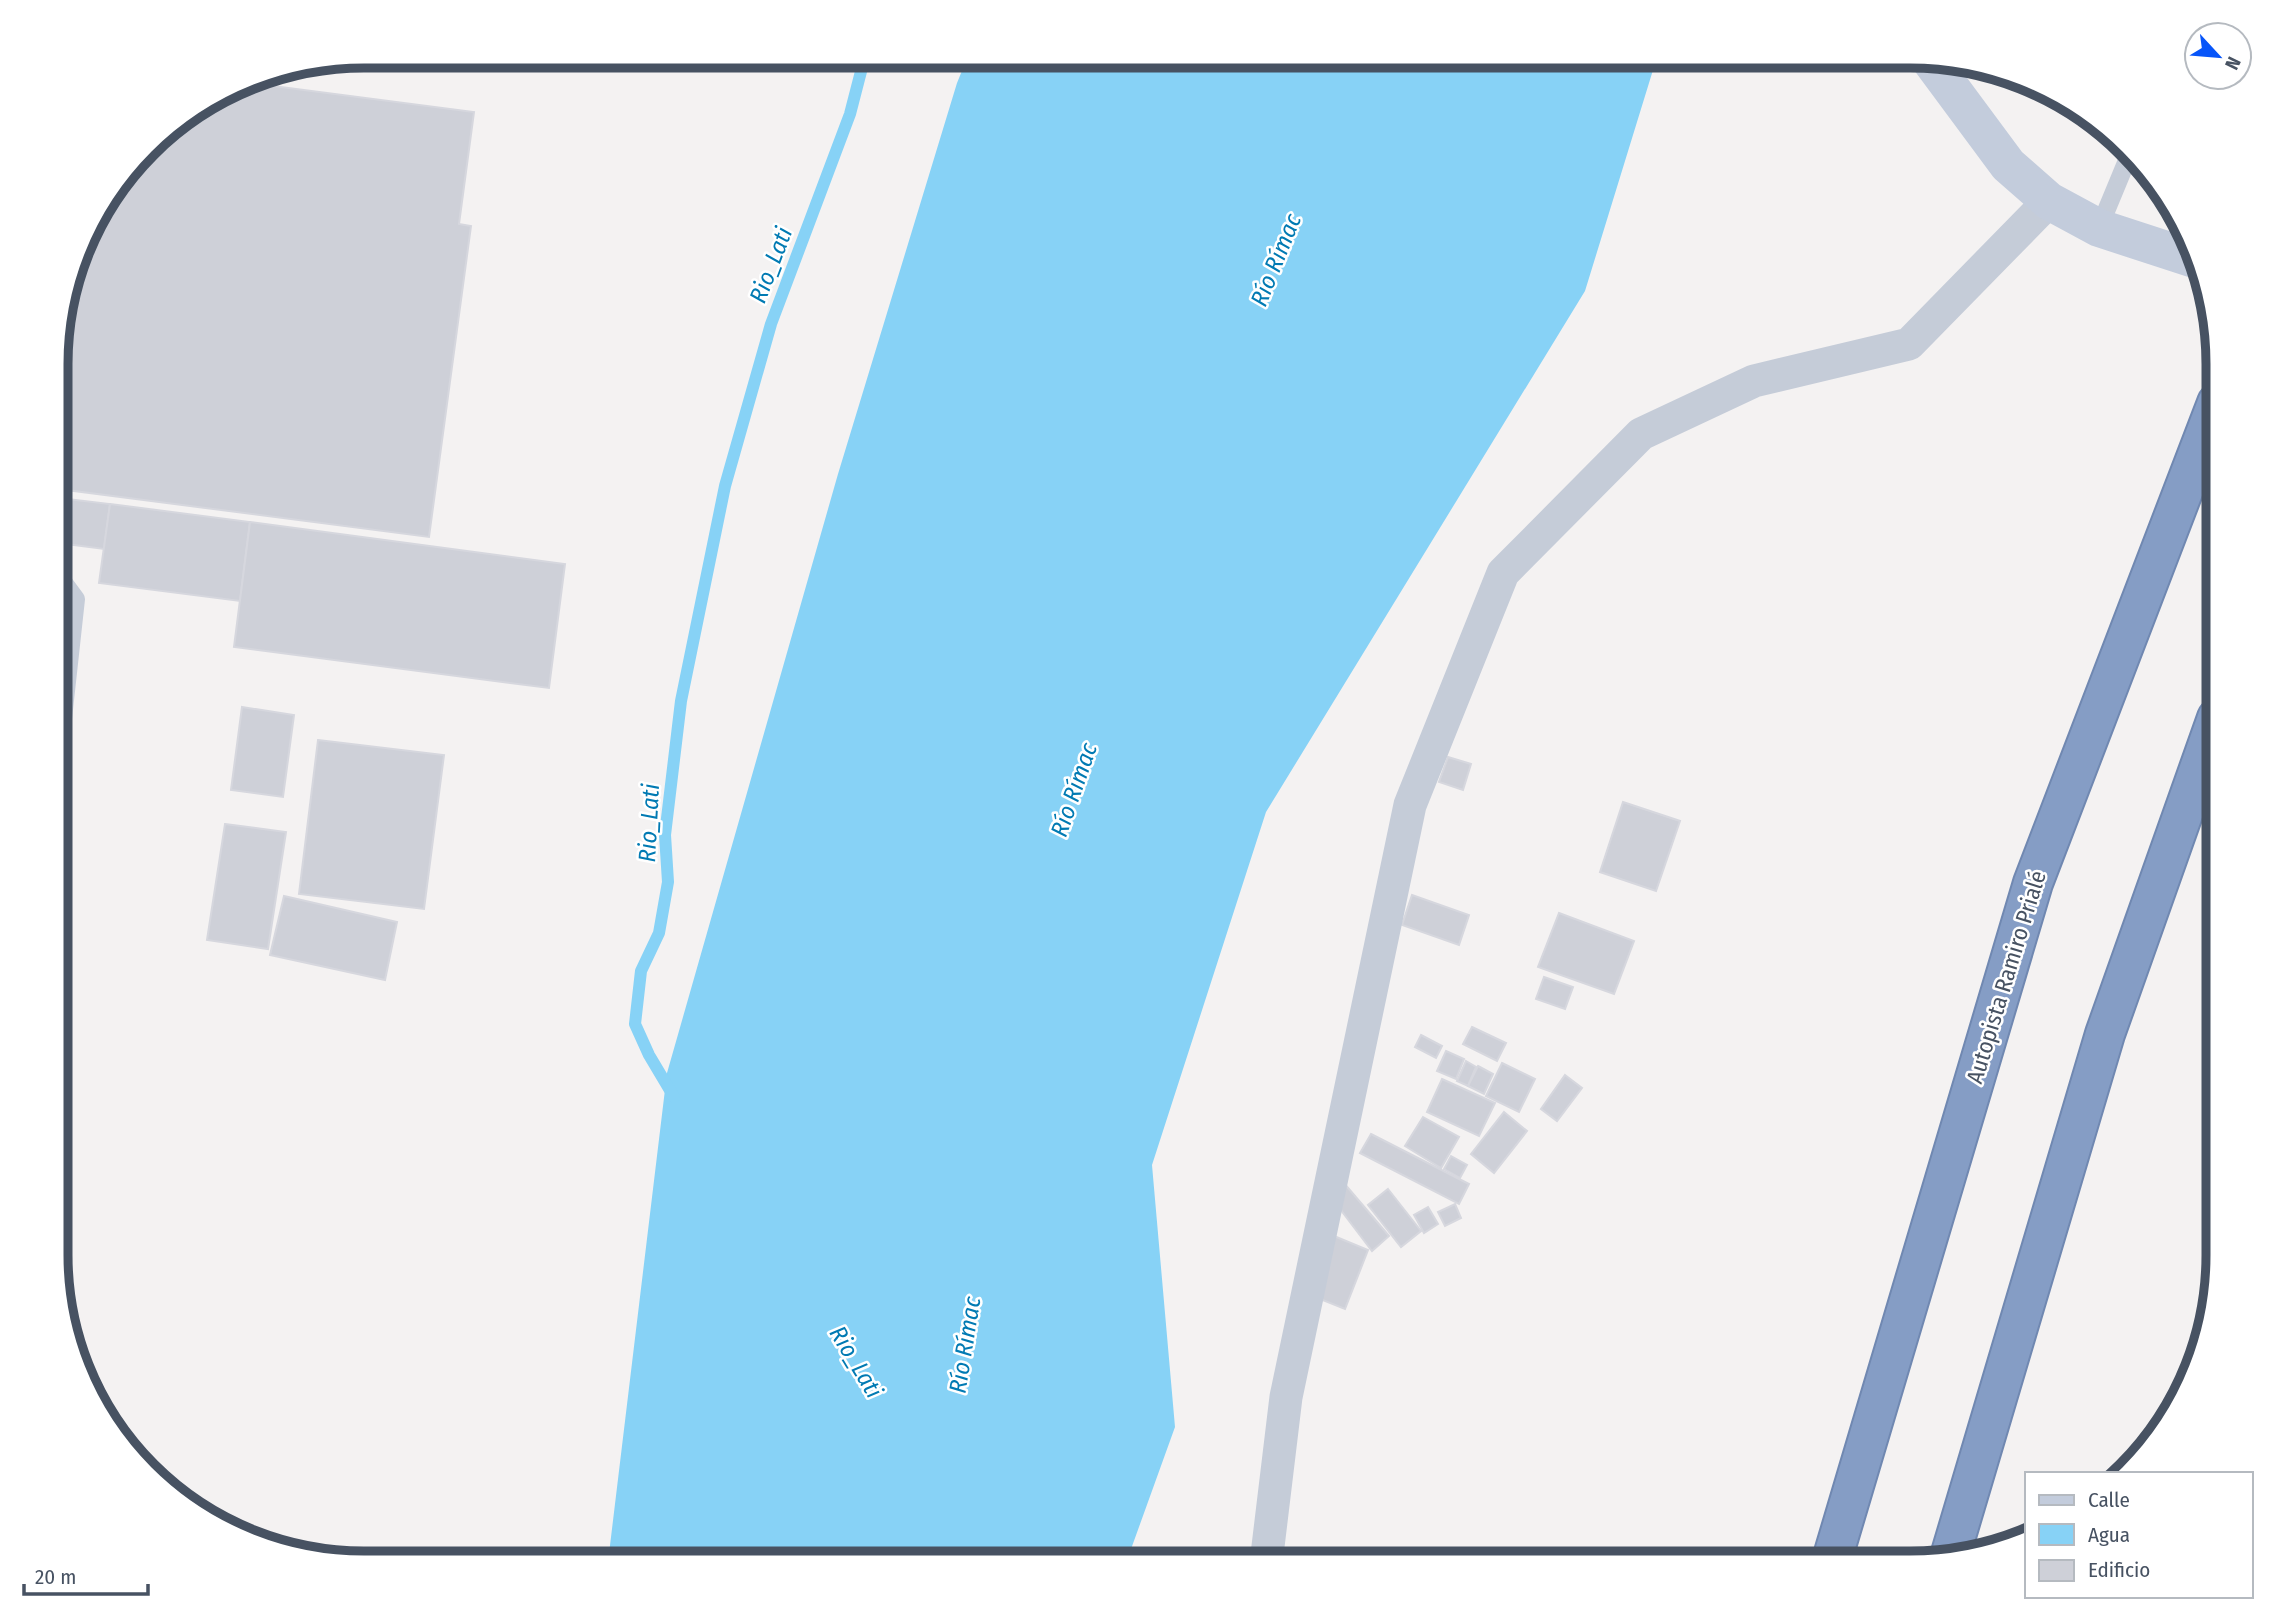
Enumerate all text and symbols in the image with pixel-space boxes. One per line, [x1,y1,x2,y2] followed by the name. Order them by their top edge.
[2183,21,2253,91] north arrow
[2220,53,2246,73] text: N
[1245,209,1307,310] water label: Río Rímac
[744,223,798,307] water label: Rio_Lati
[1045,739,1103,841] water label: Río Rímac
[633,783,665,863] water label: Rio_Lati
[1960,867,2052,1087] street label: Autopista Ramiro Prialé
[944,1294,987,1395] water label: Río Rímac
[824,1321,888,1403] water label: Rio_Lati
[2025,1472,2253,1598] legend
[2088,1487,2130,1513] text: Calle
[2088,1522,2130,1548] text: Agua
[24,1552,149,1596] scale bar
[2088,1557,2150,1583] text: Edificio
[35,1564,76,1590] text: 20 m

